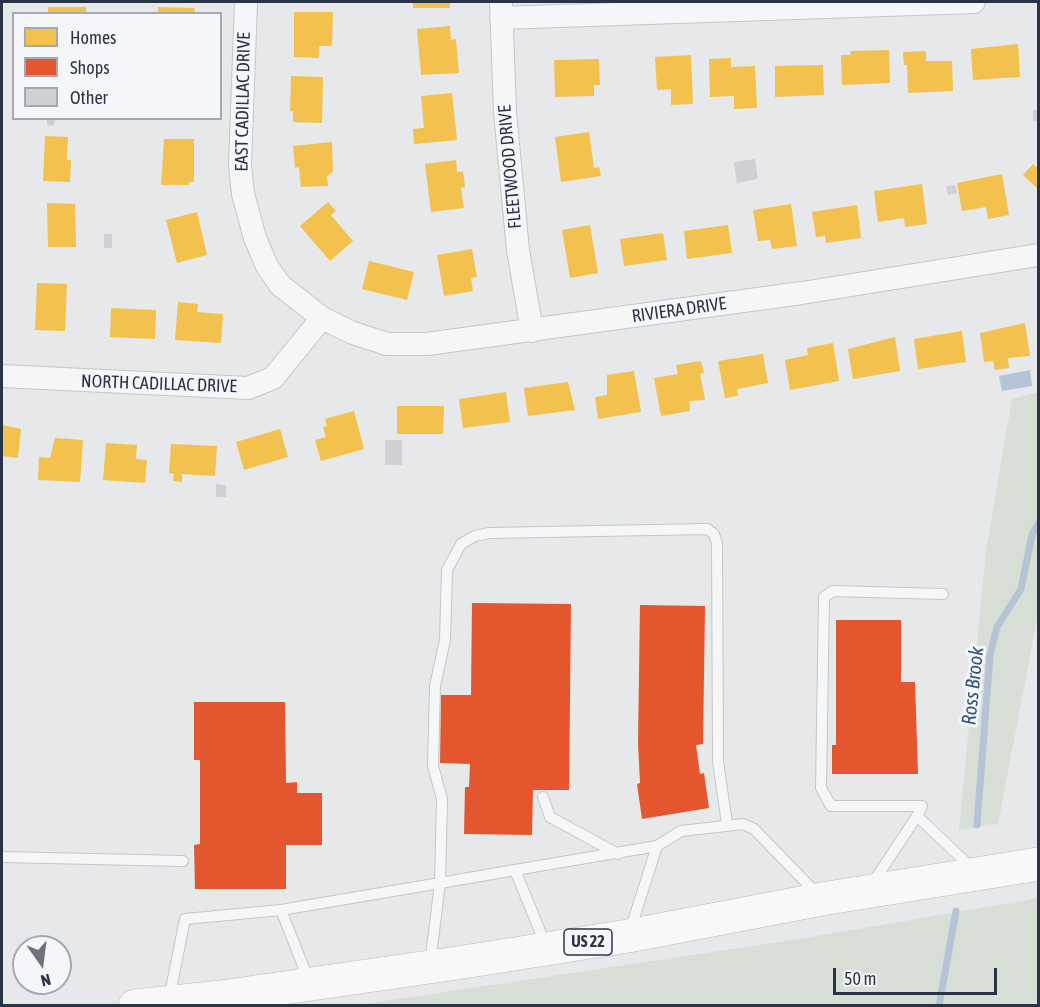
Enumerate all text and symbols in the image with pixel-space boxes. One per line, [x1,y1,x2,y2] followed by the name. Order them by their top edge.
[12,12,222,120] legend
[70,27,116,48] text: Homes
[231,32,255,172] street label: EAST CADILLAC DRIVE
[70,57,110,78] text: Shops
[70,87,108,108] text: Other
[494,104,526,230] street label: FLEETWOOD DRIVE
[630,293,728,327] street label: RIVIERA DRIVE
[81,370,237,398] street label: NORTH CADILLAC DRIVE
[957,646,989,726] water label: Ross Brook
[564,929,612,955] road number: US 22
[12,935,72,995] north arrow
[836,956,1000,994] scale bar
[844,968,876,989] text: 50 m
[39,971,53,990] text: N

